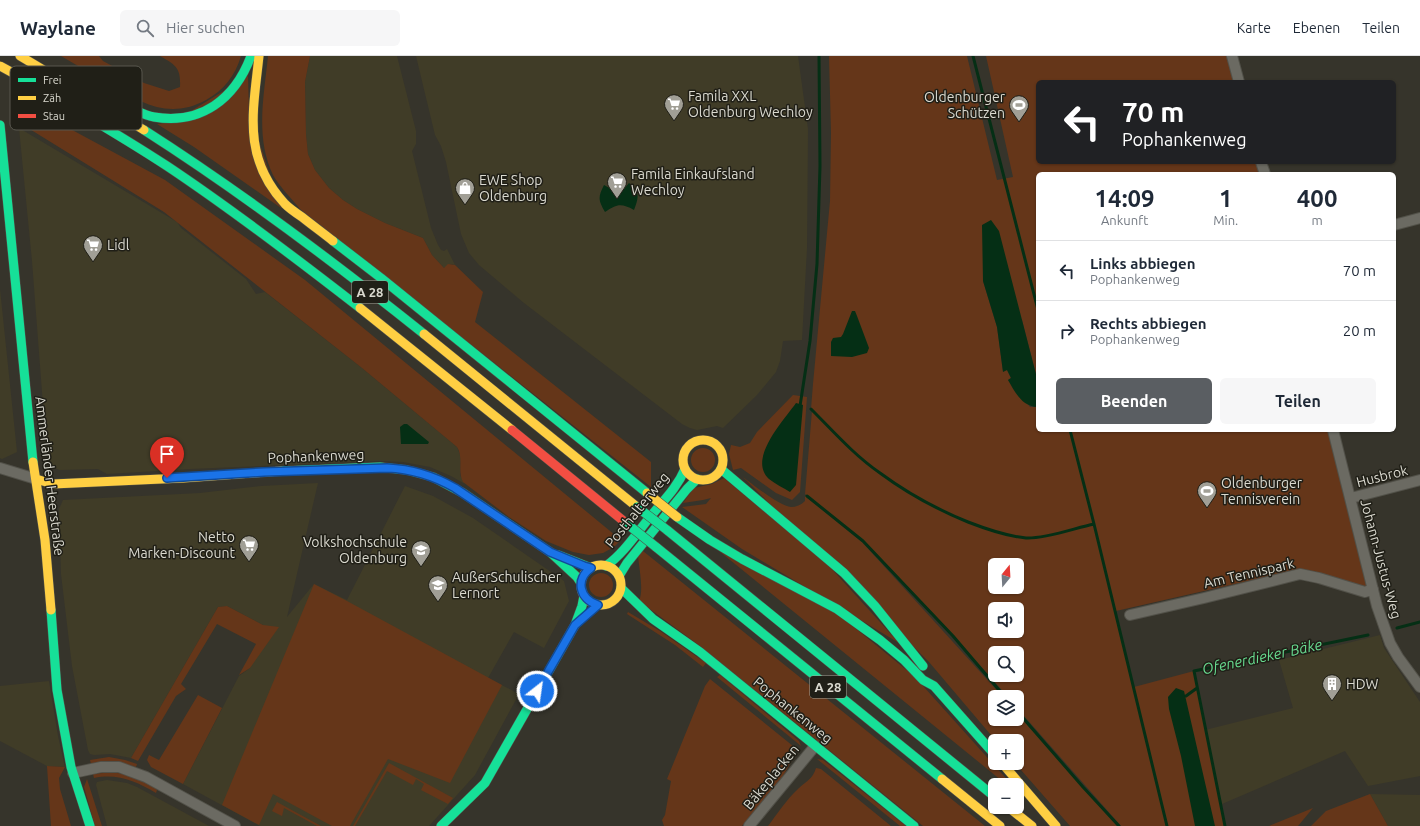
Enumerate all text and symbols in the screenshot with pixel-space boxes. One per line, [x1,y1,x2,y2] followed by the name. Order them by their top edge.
[120,10,400,46] search box
[20,17,96,39] text: Waylane
[134,17,156,39] icon: search
[166,19,245,36] text: Hier suchen
[1237,20,1271,36] text: Karte
[1293,20,1340,36] text: Ebenen
[1362,20,1400,36] text: Teilen
[10,66,142,130] legend
[43,74,62,86] text: Frei
[688,88,813,120] place label: Famila XXL Oldenburg Wechloy
[924,89,1006,121] place label: Oldenburger Schützen
[43,92,61,104] text: Zäh
[663,93,685,121] supermarket icon: Famila XXL Oldenburg Wechloy
[1008,94,1030,122] sports icon: Oldenburger Schützen
[1056,96,1108,148] icon: left
[1122,96,1184,127] text: 70 m
[43,110,65,122] text: Stau
[1122,129,1247,149] text: Pophankenweg
[631,166,755,198] place label: Famila Einkaufsland Wechloy
[606,171,628,199] supermarket icon: Famila Einkaufsland Wechloy
[479,172,547,204] place label: EWE Shop Oldenburg
[454,177,476,205] shop icon: EWE Shop Oldenburg
[1095,185,1155,212] text: 14:09
[1219,185,1233,212] text: 1
[1297,185,1337,212] text: 400
[1101,213,1148,227] text: Ankunft
[1213,213,1238,227] text: Min.
[1312,213,1323,227] text: m
[82,234,104,262] supermarket icon: Lidl
[107,237,130,253] place label: Lidl
[1090,255,1195,272] text: Links abbiegen
[1056,260,1078,282] icon: left
[1343,262,1376,279] text: 70 m
[1090,272,1180,286] text: Pophankenweg
[352,281,388,303] road number: A 28
[1090,315,1207,332] text: Rechts abbiegen
[1056,320,1078,342] icon: right
[1343,322,1376,339] text: 20 m
[1090,332,1180,346] text: Pophankenweg
[1056,378,1212,424] button: Beenden
[1220,378,1376,424] button: Teilen
[32,395,68,557] street label: Ammerländer Heerstraße
[150,437,184,478] pin
[156,443,178,465] icon: arrive
[267,446,365,466] street label: Pophankenweg
[1355,462,1409,490] street label: Husbrok
[602,469,672,551] street label: Posthalterweg
[1221,475,1303,507] place label: Oldenburger Tennisverein
[1196,480,1218,508] sports icon: Oldenburger Tennisverein
[1357,497,1405,621] street label: Johann-Justus-Weg
[128,529,235,561] place label: Netto Marken-Discount
[238,534,260,562] supermarket icon: Netto Marken-Discount
[303,534,407,566] place label: Volkshochschule Oldenburg
[410,539,432,567] school or university icon: Volkshochschule Oldenburg
[1202,555,1296,591] street label: Am Tennispark
[988,558,1024,594] north arrow
[988,558,1024,814] map controls
[452,569,562,601] place label: AußerSchulischer Lernort
[427,574,449,602] school or university icon: AußerSchulischer Lernort
[988,602,1024,638] button: sound
[1200,635,1324,678] water label: Ofenerdieker Bäke
[988,646,1024,682] button: search
[516,670,558,712] position arrow
[750,673,836,747] street label: Pophankenweg
[1321,673,1343,701] building icon: HDW
[810,676,846,698] road number: A 28
[1346,676,1379,692] place label: HDW
[988,690,1024,726] button: layers
[988,734,1024,770] button: +
[740,741,802,813] street label: Bäkeplacken
[988,778,1024,814] button: −

